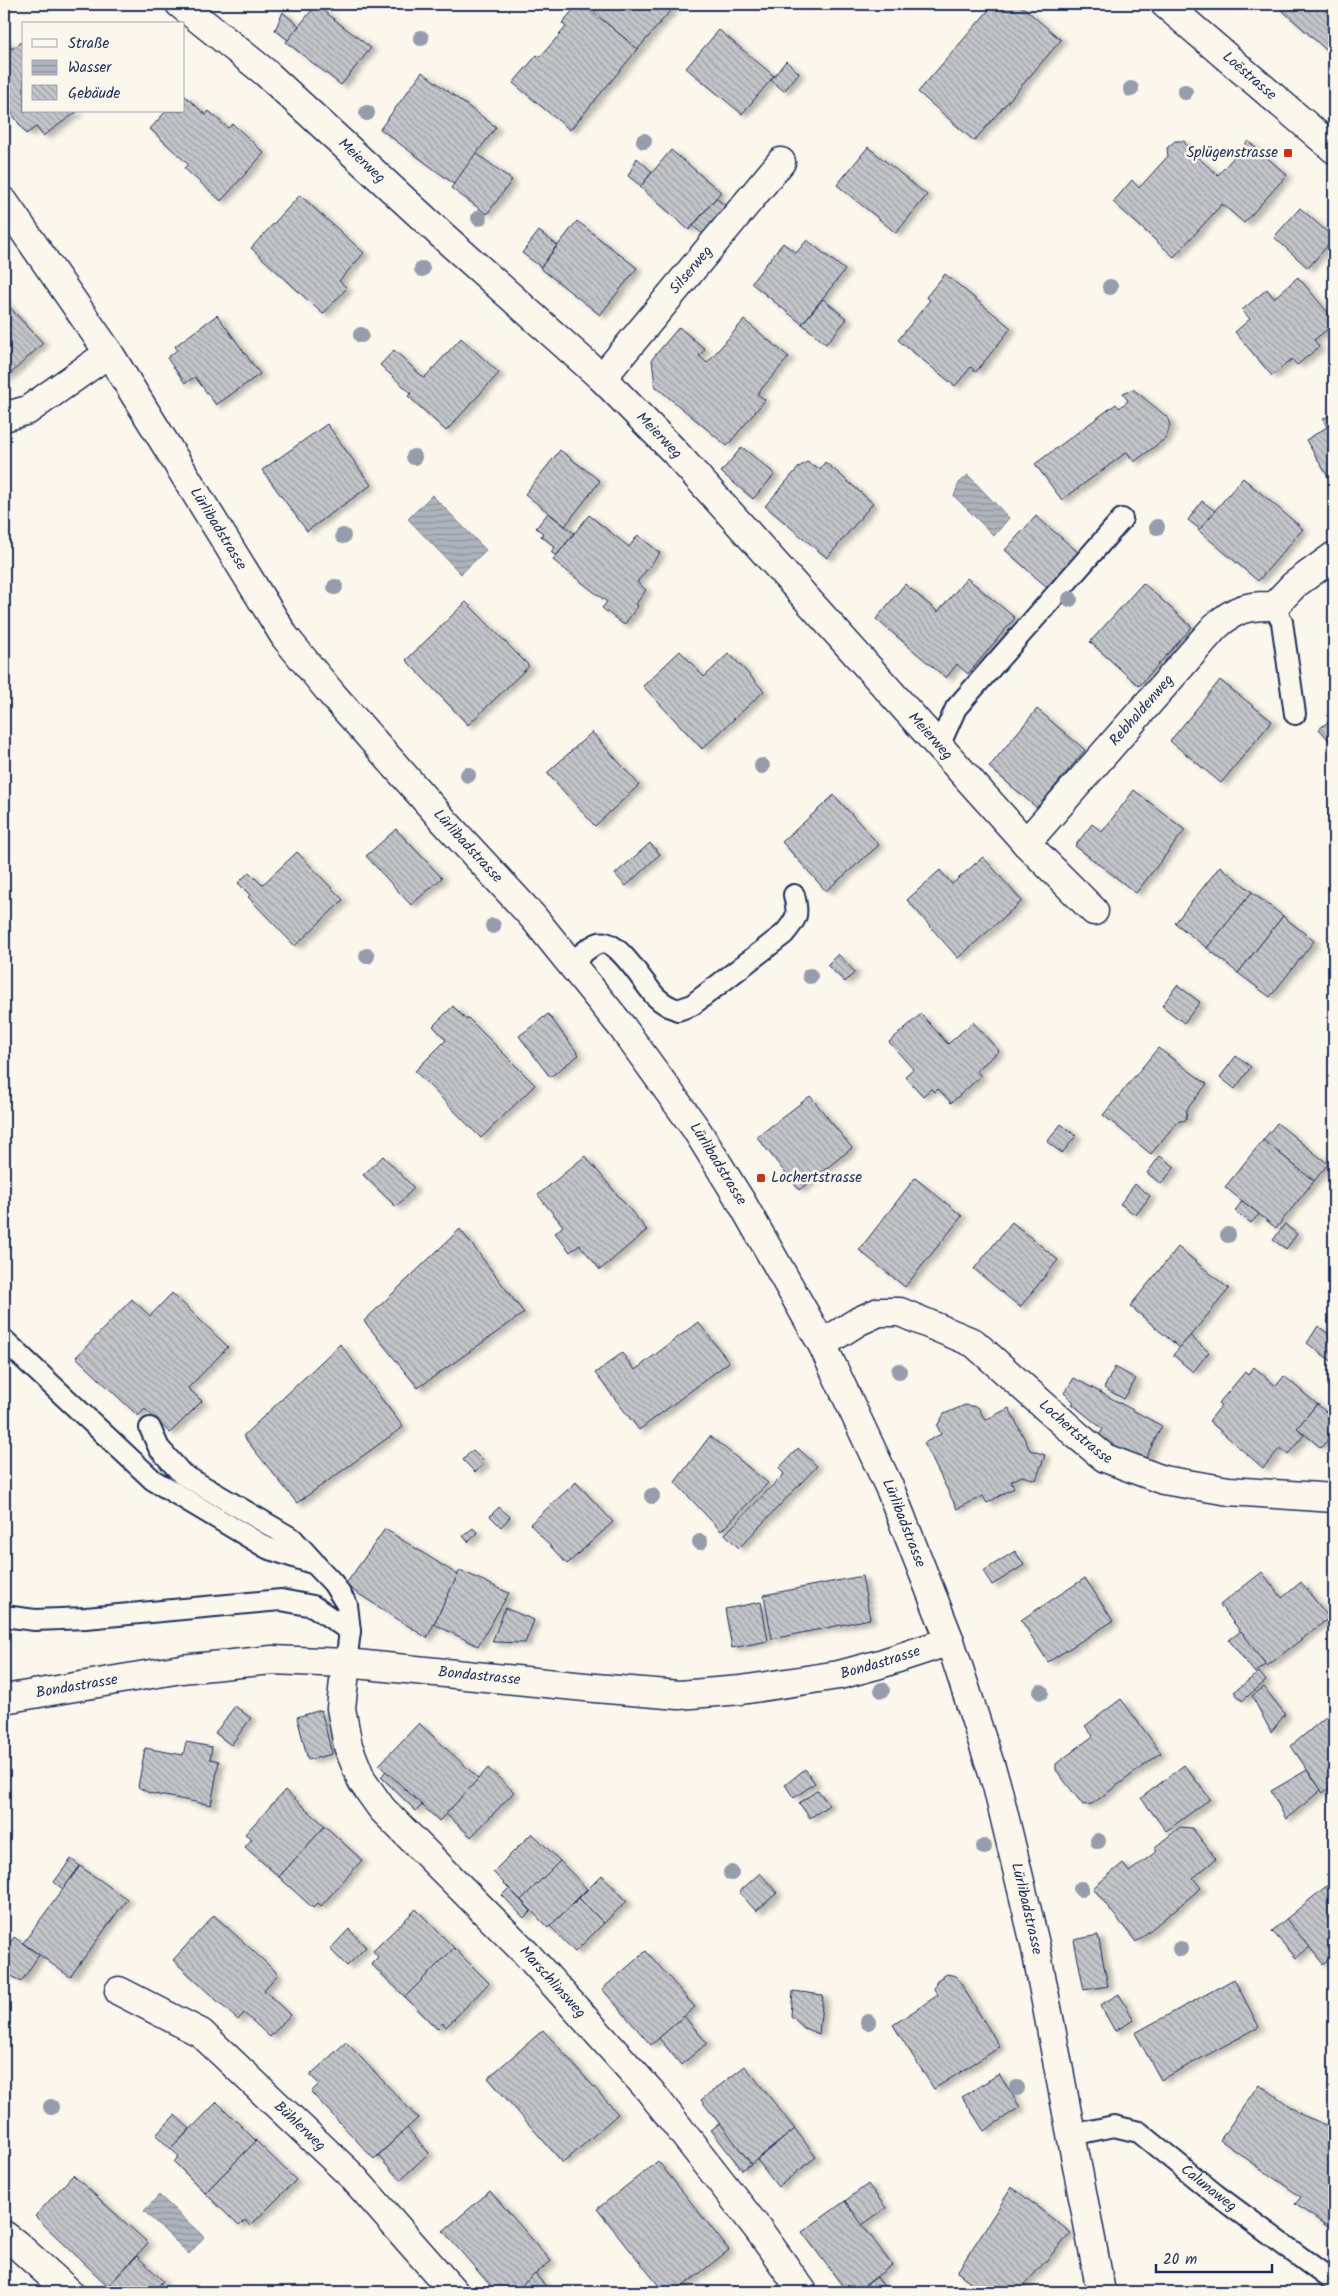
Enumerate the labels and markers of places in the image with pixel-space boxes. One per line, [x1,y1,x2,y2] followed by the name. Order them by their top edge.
[1186,141,1278,165] place label: Splügenstrasse
[1282,147,1294,159] marker: Splügenstrasse
[771,1166,862,1190] place label: Lochertstrasse
[755,1172,767,1184] marker: Lochertstrasse

